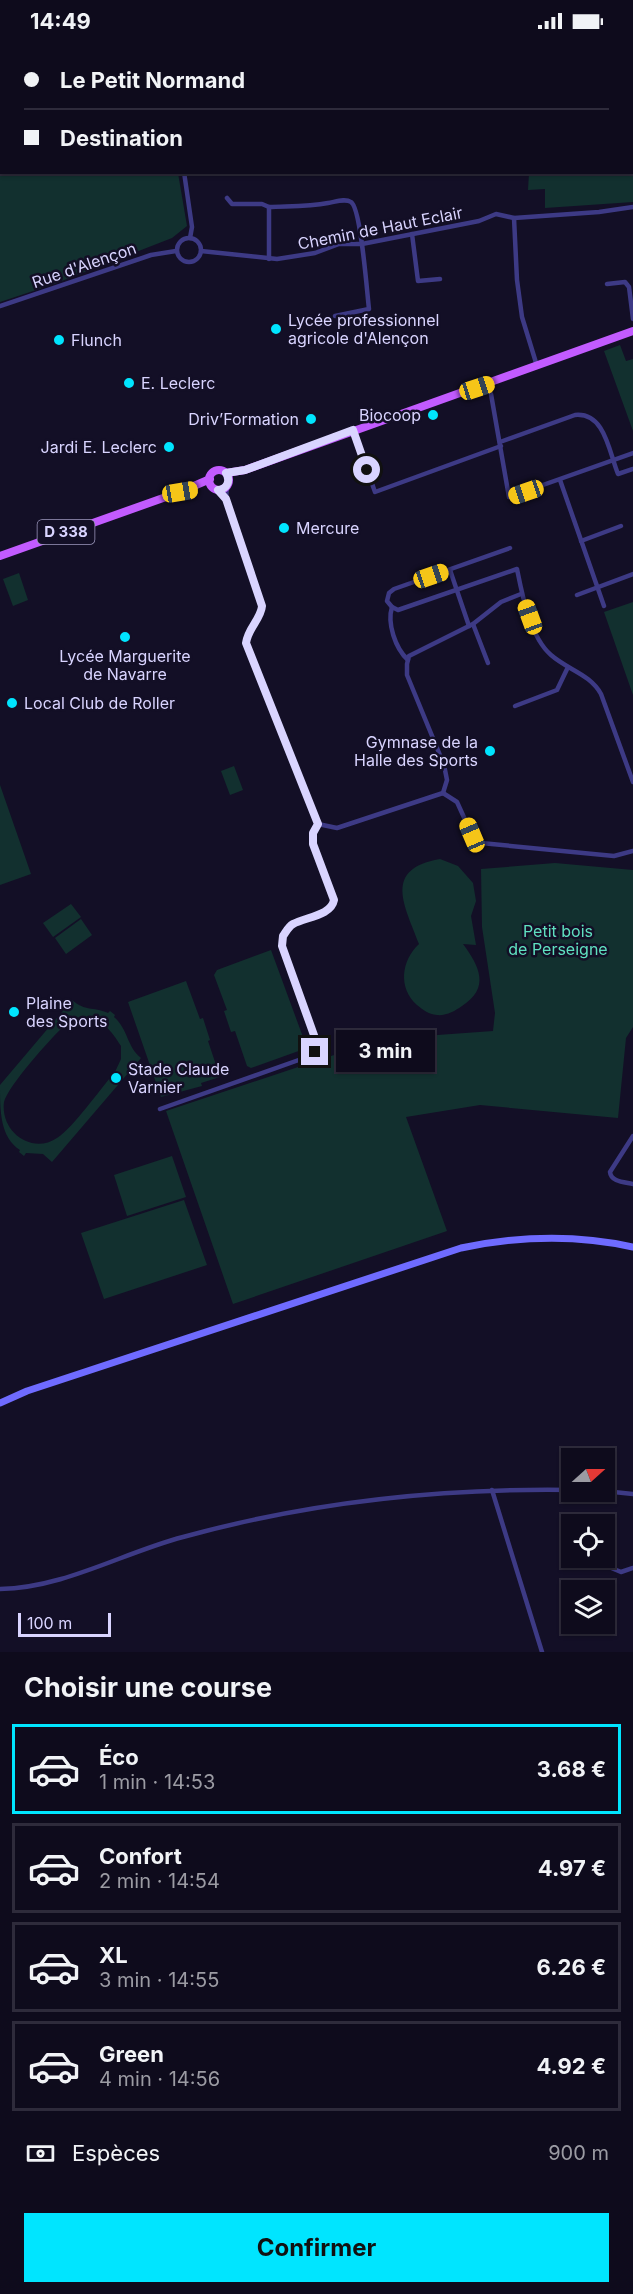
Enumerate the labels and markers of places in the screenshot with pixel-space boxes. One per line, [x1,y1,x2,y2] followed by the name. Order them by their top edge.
[288,310,439,348] place label: Lycée professionnel agricole d'Alençon
[269,322,283,336] marker: Lycée professionnel agricole d'Alençon
[71,330,122,350] place label: Flunch
[52,333,66,347] marker: Flunch
[141,373,215,393] place label: E. Leclerc
[122,376,136,390] marker: E. Leclerc
[359,405,421,425] place label: Biocoop
[426,408,440,422] marker: Biocoop
[188,409,299,429] place label: Driv’Formation
[304,412,318,426] marker: Driv’Formation
[41,437,157,457] place label: Jardi E. Leclerc
[162,440,176,454] marker: Jardi E. Leclerc
[296,518,359,538] place label: Mercure
[277,521,291,535] marker: Mercure
[118,630,132,644] marker: Lycée Marguerite de Navarre
[59,646,191,684] place label: Lycée Marguerite de Navarre
[24,693,175,713] place label: Local Club de Roller
[5,696,19,710] marker: Local Club de Roller
[354,732,478,770] place label: Gymnase de la Halle des Sports
[483,744,497,758] marker: Gymnase de la Halle des Sports
[26,993,108,1031] place label: Plaine des Sports
[7,1005,21,1019] marker: Plaine des Sports
[128,1059,229,1097] place label: Stade Claude Varnier
[109,1071,123,1085] marker: Stade Claude Varnier

